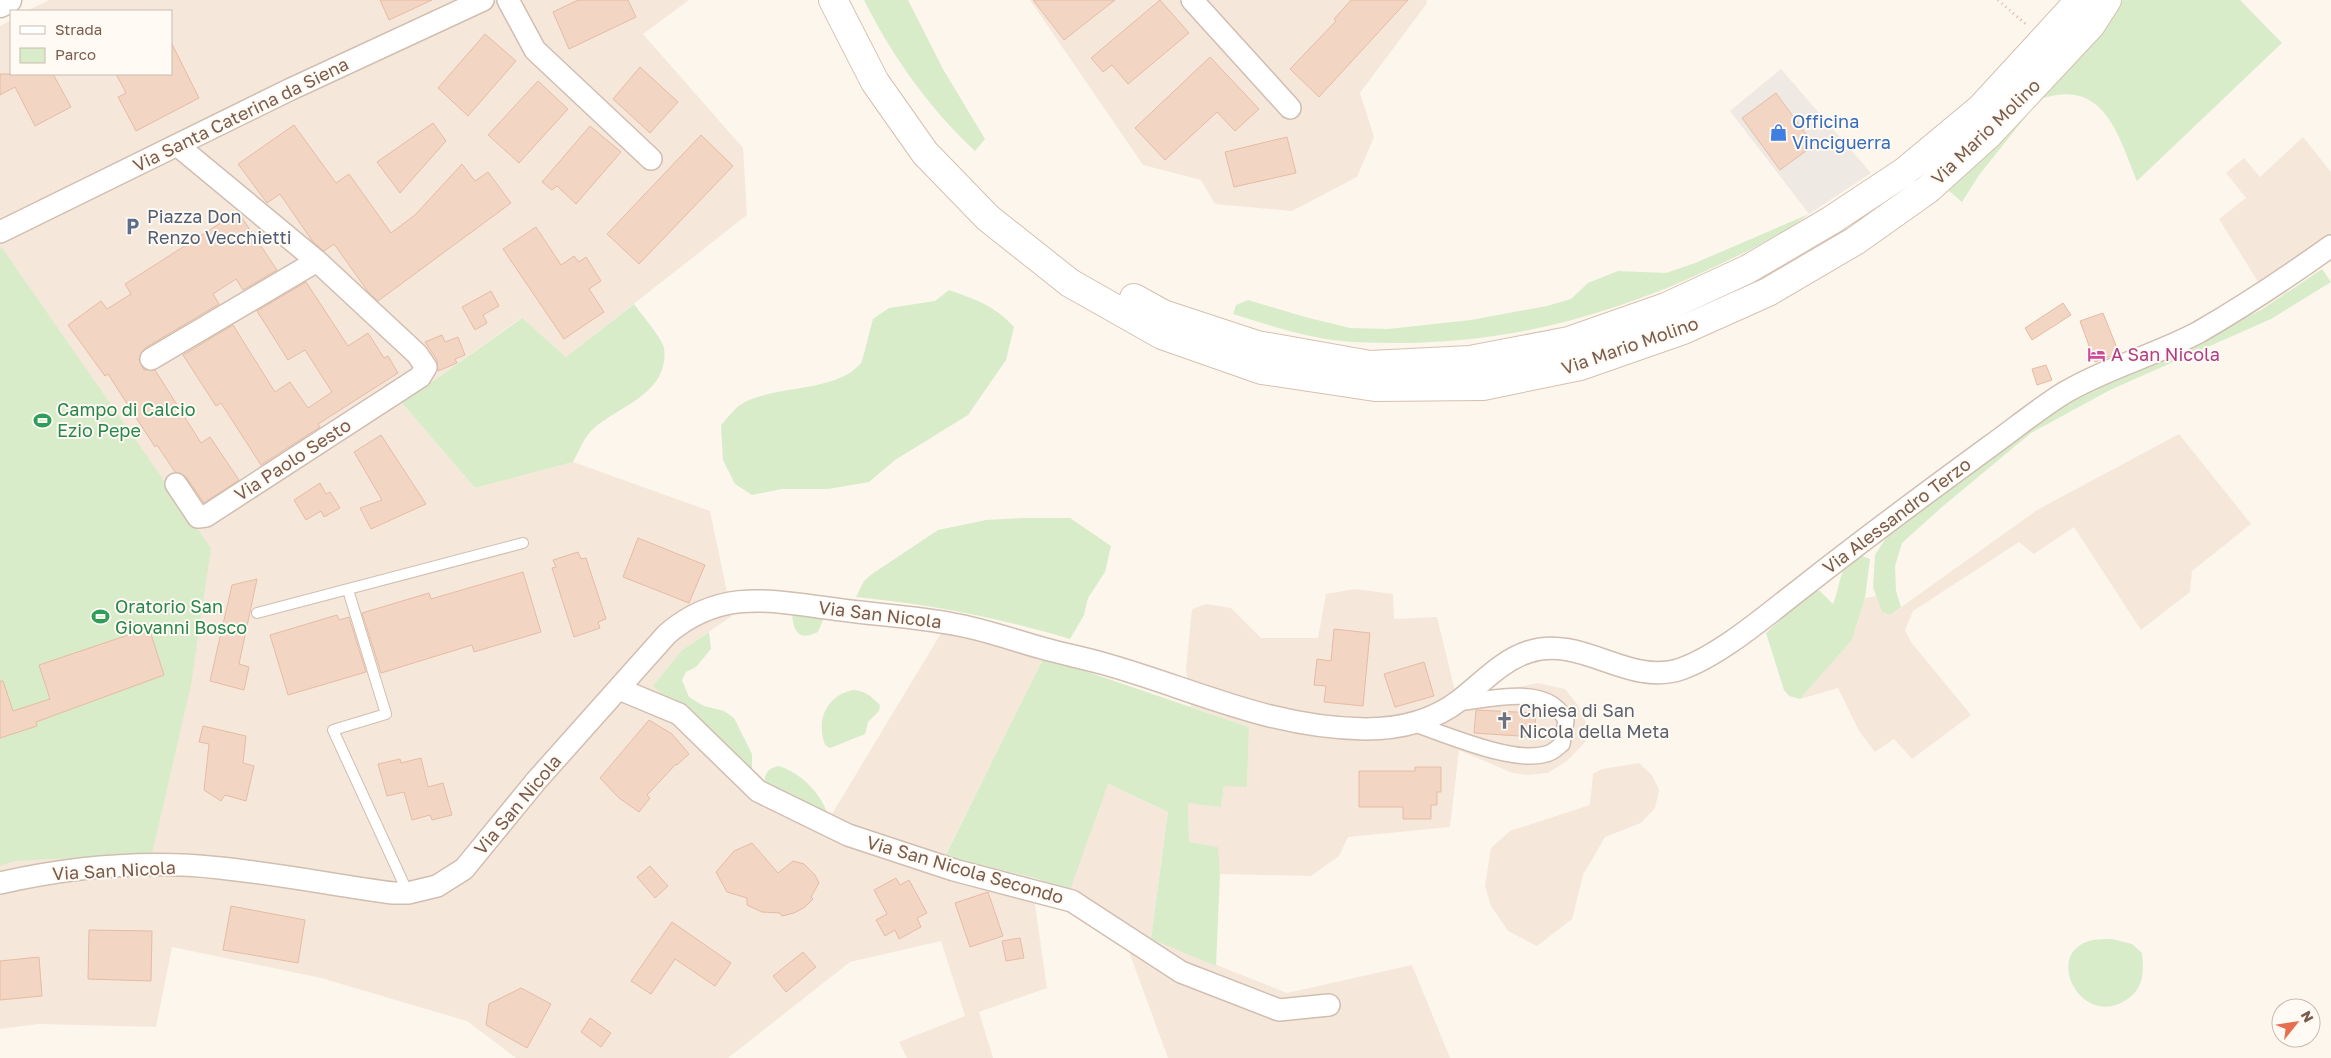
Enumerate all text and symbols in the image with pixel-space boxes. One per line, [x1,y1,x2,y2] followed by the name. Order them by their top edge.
[10,10,172,75] legend
[55,20,102,38] text: Strada
[55,45,96,63] text: Parco
[129,52,352,176] street label: Via Santa Caterina da Siena
[1926,74,2044,189] street label: Via Mario Molino
[1792,110,1891,153] place label: Officina Vinciguerra
[1768,122,1788,142] shop icon: Officina Vinciguerra
[147,205,291,248] place label: Piazza Don Renzo Vecchietti
[123,217,143,237] parking icon: Piazza Don Renzo Vecchietti
[1558,311,1701,379] street label: Via Mario Molino
[2111,343,2220,365] place label: A San Nicola
[2087,345,2107,365] hotel icon: A San Nicola
[57,398,196,441] place label: Campo di Calcio Ezio Pepe
[33,410,53,430] sports icon: Campo di Calcio Ezio Pepe
[230,413,355,505] street label: Via Paolo Sesto
[1818,452,1975,578] street label: Via Alessandro Terzo
[115,595,247,638] place label: Oratorio San Giovanni Bosco
[817,596,943,632] street label: Via San Nicola
[91,607,111,627] sports icon: Oratorio San Giovanni Bosco
[1519,699,1670,742] place label: Chiesa di San Nicola della Meta
[1495,711,1515,731] church icon: Chiesa di San Nicola della Meta
[469,750,565,859] street label: Via San Nicola
[864,830,1066,908] street label: Via San Nicola Secondo
[52,856,176,884] street label: Via San Nicola
[2271,998,2321,1048] north arrow
[2298,1007,2318,1025] text: N

